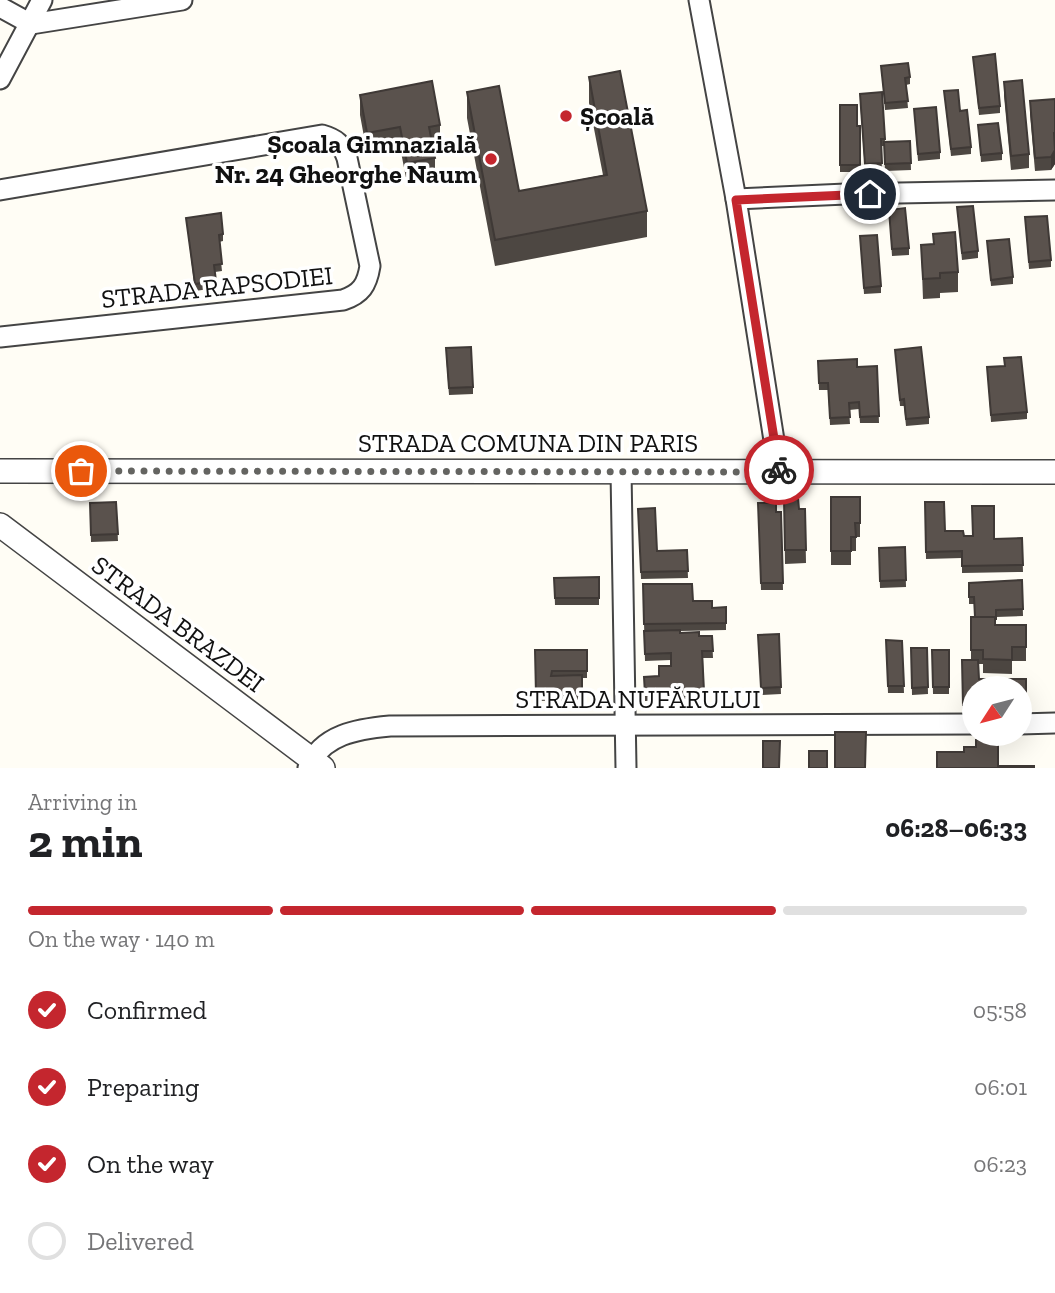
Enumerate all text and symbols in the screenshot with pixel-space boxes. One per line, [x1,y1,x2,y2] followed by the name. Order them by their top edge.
[580,100,654,132] place label: Școală
[558,108,574,124] marker: Școală
[215,128,477,190] place label: Școala Gimnazială Nr. 24 Gheorghe Naum
[483,151,499,167] marker: Școala Gimnazială Nr. 24 Gheorghe Naum
[840,164,900,224] pin
[851,175,889,213] icon: home
[100,259,334,315] street label: STRADA RAPSODIEI
[358,427,698,459] street label: STRADA COMUNA DIN PARIS
[744,435,814,505] courier
[51,441,111,501] pin
[760,451,798,489] icon: bike
[62,452,100,490] icon: bag
[85,549,271,699] street label: STRADA BRAZDEI
[962,676,1032,746] north arrow
[962,676,1032,746] map controls
[515,683,761,715] street label: STRADA NUFĂRULUI
[28,788,137,816] text: Arriving in
[885,812,1027,844] text: 06:28–06:33
[28,814,143,869] text: 2 min
[28,925,215,953] text: On the way · 140 m
[28,991,66,1029] icon: check
[87,994,207,1026] text: Confirmed
[973,996,1027,1024] text: 05:58
[28,1068,66,1106] icon: check
[87,1071,199,1103] text: Preparing
[974,1073,1027,1101] text: 06:01
[28,1145,66,1183] icon: check
[87,1148,214,1180] text: On the way
[973,1150,1027,1178] text: 06:23
[87,1225,194,1257] text: Delivered

